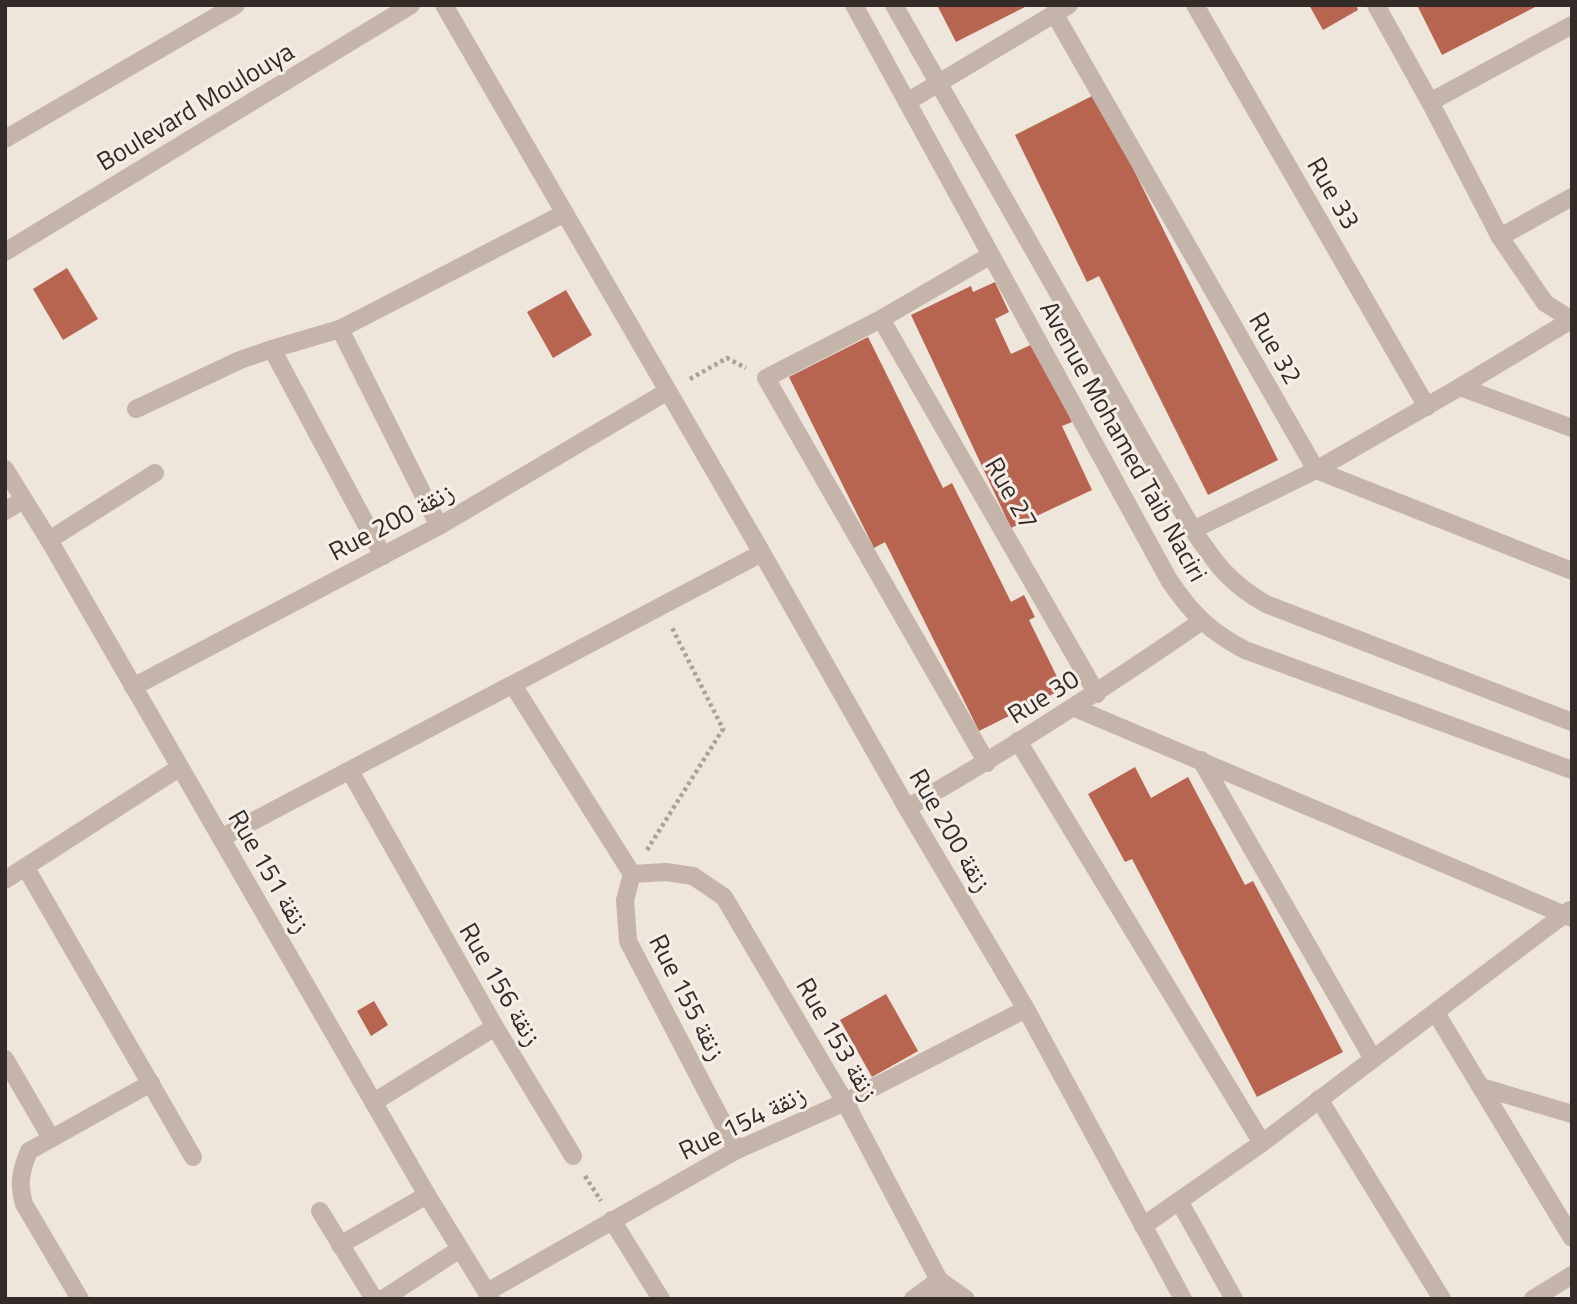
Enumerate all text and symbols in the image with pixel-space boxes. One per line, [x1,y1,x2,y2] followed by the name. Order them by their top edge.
[89,32,301,180] street label: Boulevard Moulouya
[1298,150,1370,236] street label: Rue 33
[1030,294,1218,588] street label: Avenue Mohamed Taib Naciri
[1240,305,1312,391] street label: Rue 32
[976,450,1048,536] street label: Rue 27
[321,472,461,570] street label: Rue 200 زنقة
[1000,659,1086,733] street label: Rue 30
[900,761,1002,899] street label: Rue 200 زنقة
[219,802,321,940] street label: Rue 151 زنقة
[450,915,552,1053] street label: Rue 156 زنقة
[640,927,736,1067] street label: Rue 155 زنقة
[787,970,889,1108] street label: Rue 153 زنقة
[672,1074,812,1170] street label: Rue 154 زنقة

